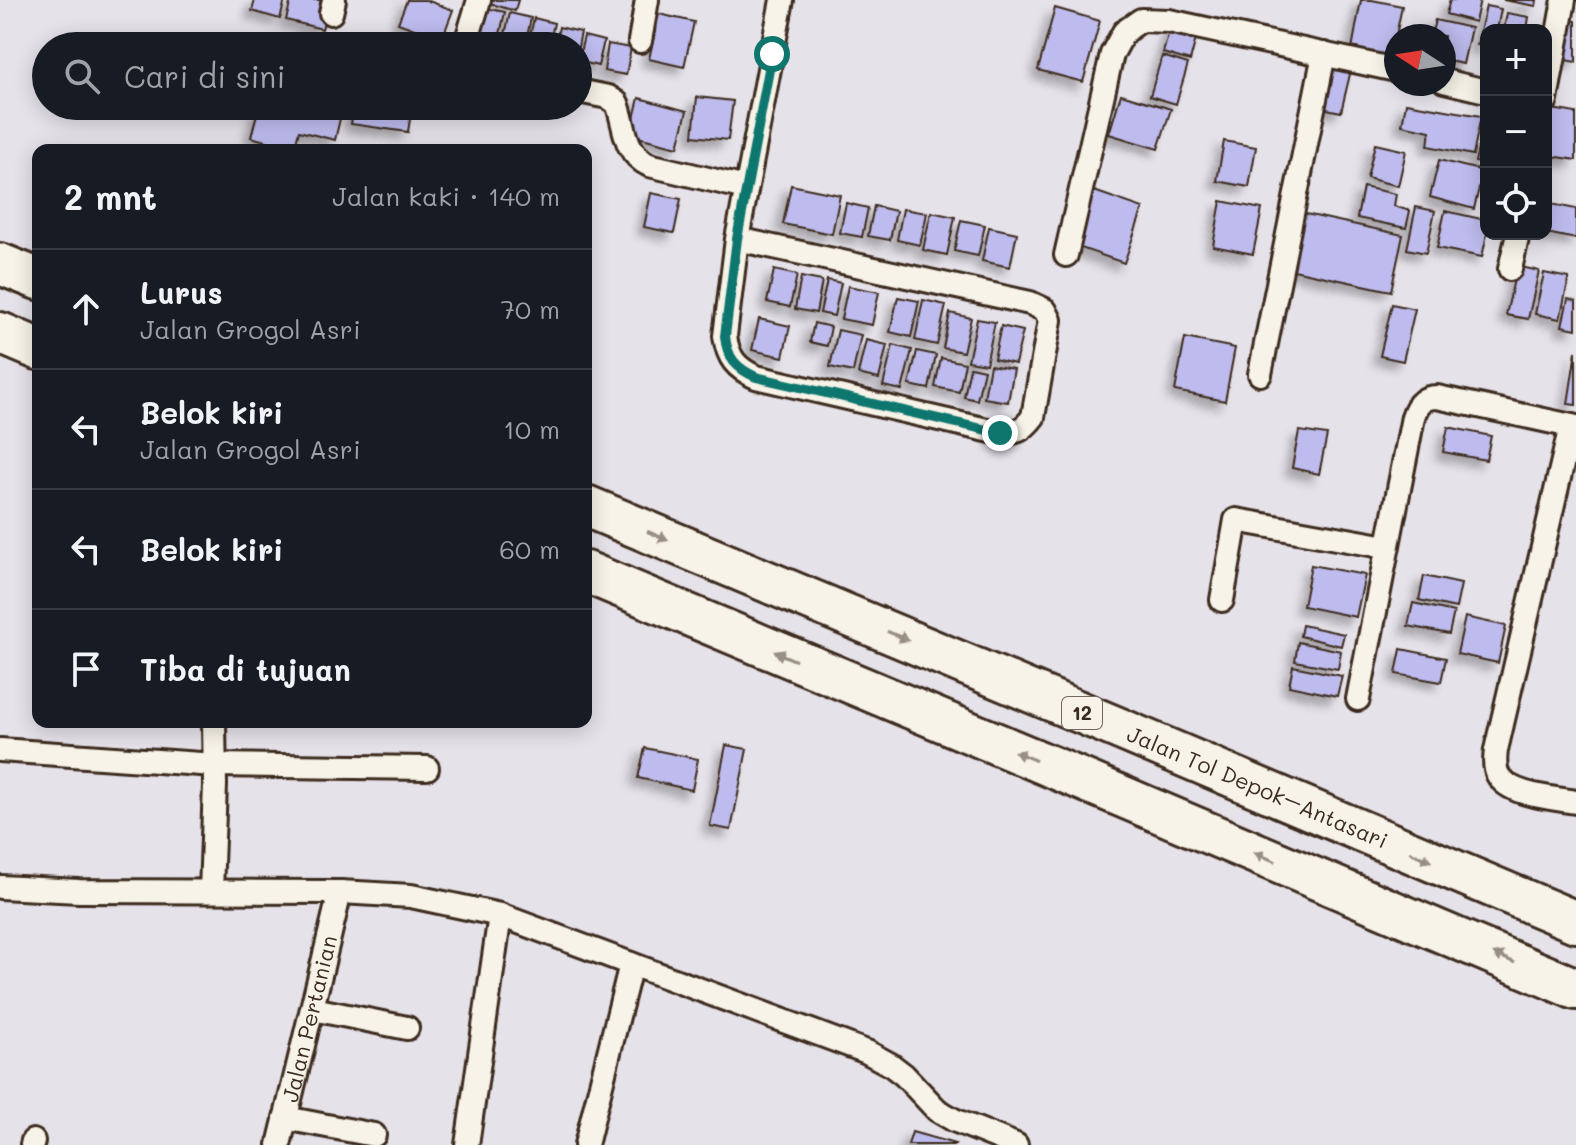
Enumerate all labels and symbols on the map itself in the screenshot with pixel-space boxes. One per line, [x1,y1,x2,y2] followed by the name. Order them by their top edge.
[1384,24,1456,96] north arrow
[754,36,790,72] route start
[982,415,1018,451] route end
[646,530,670,543] one-way arrow
[886,630,910,643] one-way arrow
[773,649,797,662] one-way arrow
[1062,697,1102,729] road number: 12
[1123,719,1392,855] street label: Jalan Tol Depok–Antasari
[1013,749,1037,762] one-way arrow
[1253,850,1277,863] one-way arrow
[1410,850,1433,863] one-way arrow
[275,932,343,1105] street label: Jalan Pertanian
[1492,952,1516,965] one-way arrow

